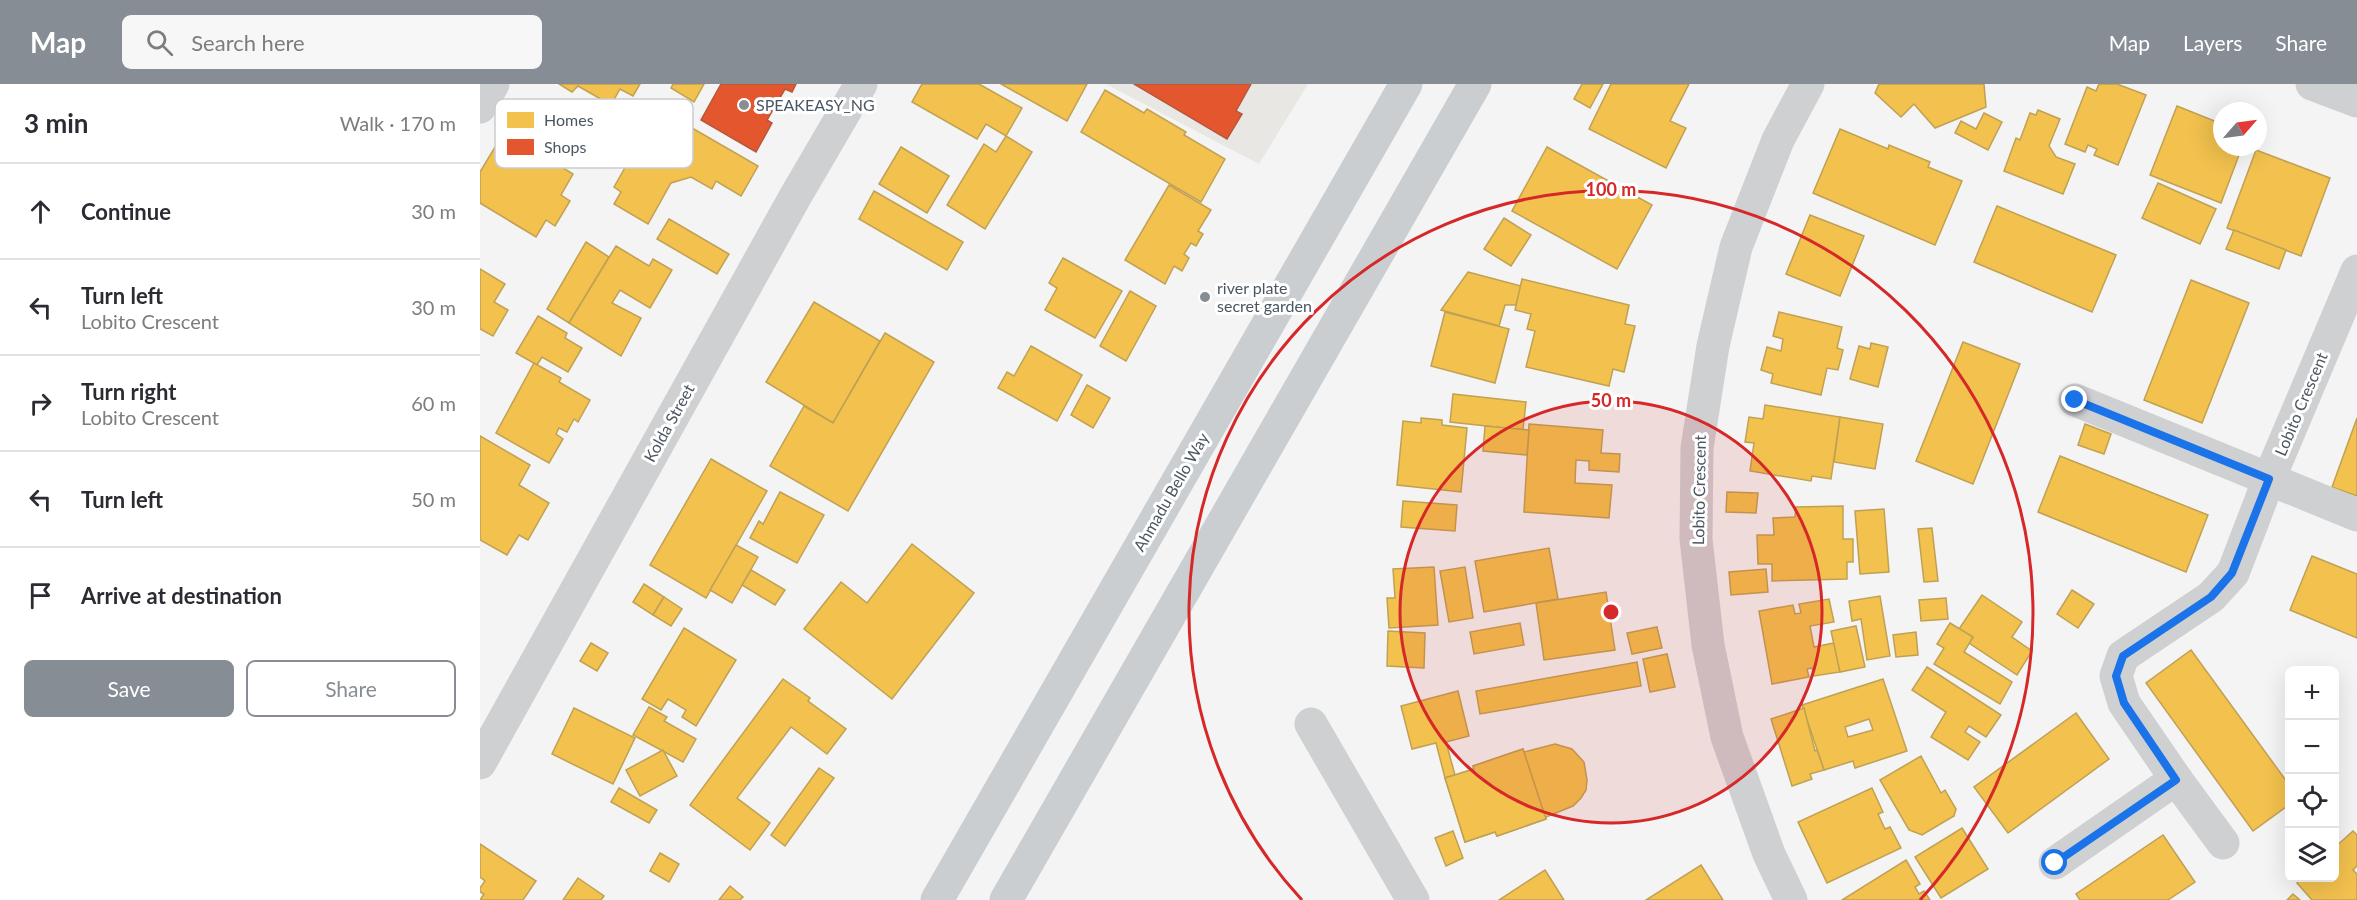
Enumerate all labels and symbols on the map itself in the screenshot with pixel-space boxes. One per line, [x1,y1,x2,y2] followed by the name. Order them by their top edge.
[756,95,875,114] place label: SPEAKEASY_NG
[737,98,751,112] marker: SPEAKEASY_NG
[495,99,693,168] legend
[2213,102,2267,156] north arrow
[544,110,594,129] text: Homes
[544,137,587,156] text: Shops
[1586,178,1636,200] text: 100 m
[1217,278,1312,315] place label: river plate secret garden
[1198,290,1212,304] marker: river plate secret garden
[2270,349,2331,458] street label: Lobito Crescent
[639,380,698,465] street label: Kolda Street
[2061,386,2087,412] route end
[1591,389,1631,411] text: 50 m
[1129,428,1213,554] street label: Ahmadu Bello Way
[1688,434,1709,545] street label: Lobito Crescent
[1601,602,1621,622] centre of rings
[2041,849,2067,875] route start

